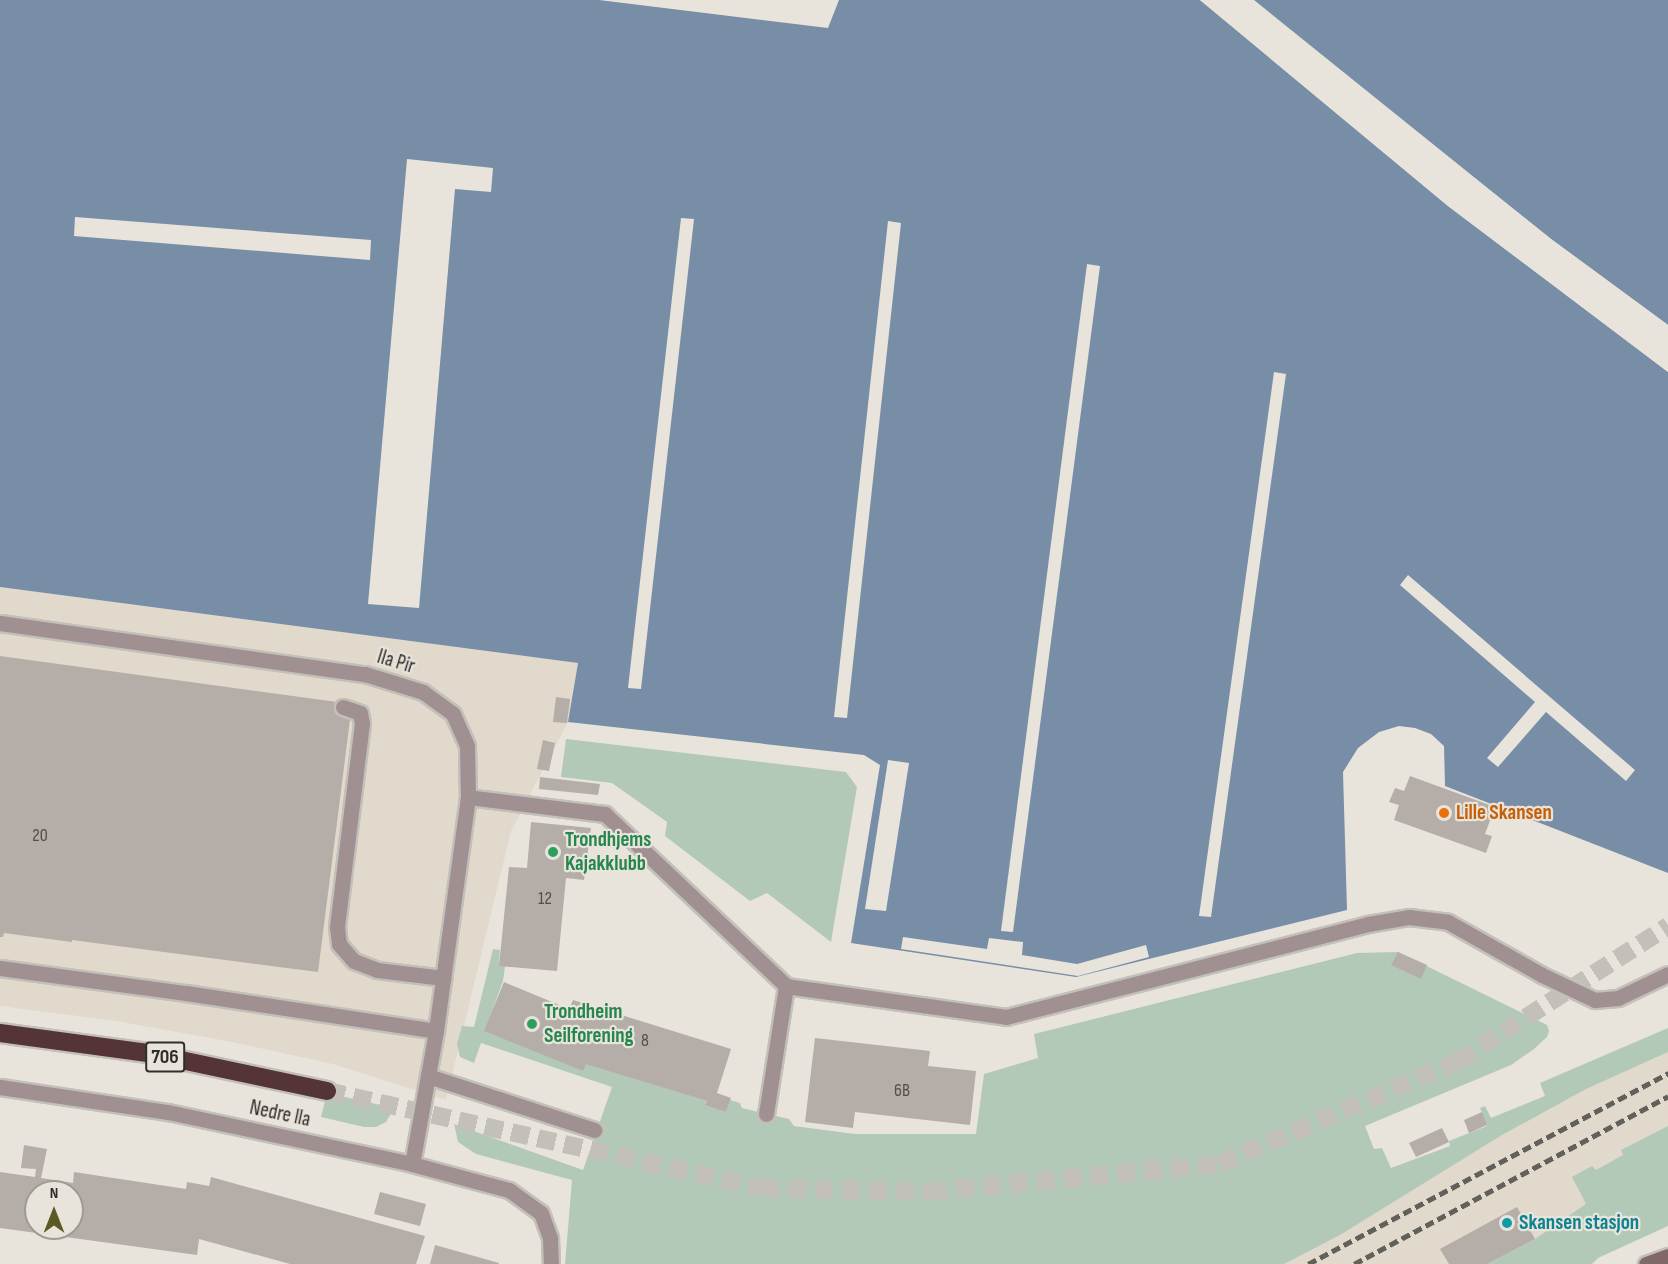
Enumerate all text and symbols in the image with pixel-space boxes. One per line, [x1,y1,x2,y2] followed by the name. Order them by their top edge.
[374,644,418,680] street label: Ila Pir
[1456,800,1552,826] place label: Lille Skansen
[1437,806,1451,820] marker: Lille Skansen
[32,825,48,847] house number: 20
[565,827,651,877] place label: Trondhjems Kajakklubb
[546,845,560,859] marker: Trondhjems Kajakklubb
[538,888,552,910] house number: 12
[544,999,633,1049] place label: Trondheim Seilforening
[525,1017,539,1031] marker: Trondheim Seilforening
[641,1030,649,1052] house number: 8
[144,1040,186,1074] road number: 706
[894,1080,910,1102] house number: 6B
[247,1095,313,1133] street label: Nedre Ila
[24,1180,84,1240] north arrow
[50,1184,58,1203] text: N
[1519,1210,1639,1236] place label: Skansen stasjon
[1500,1216,1514,1230] marker: Skansen stasjon

